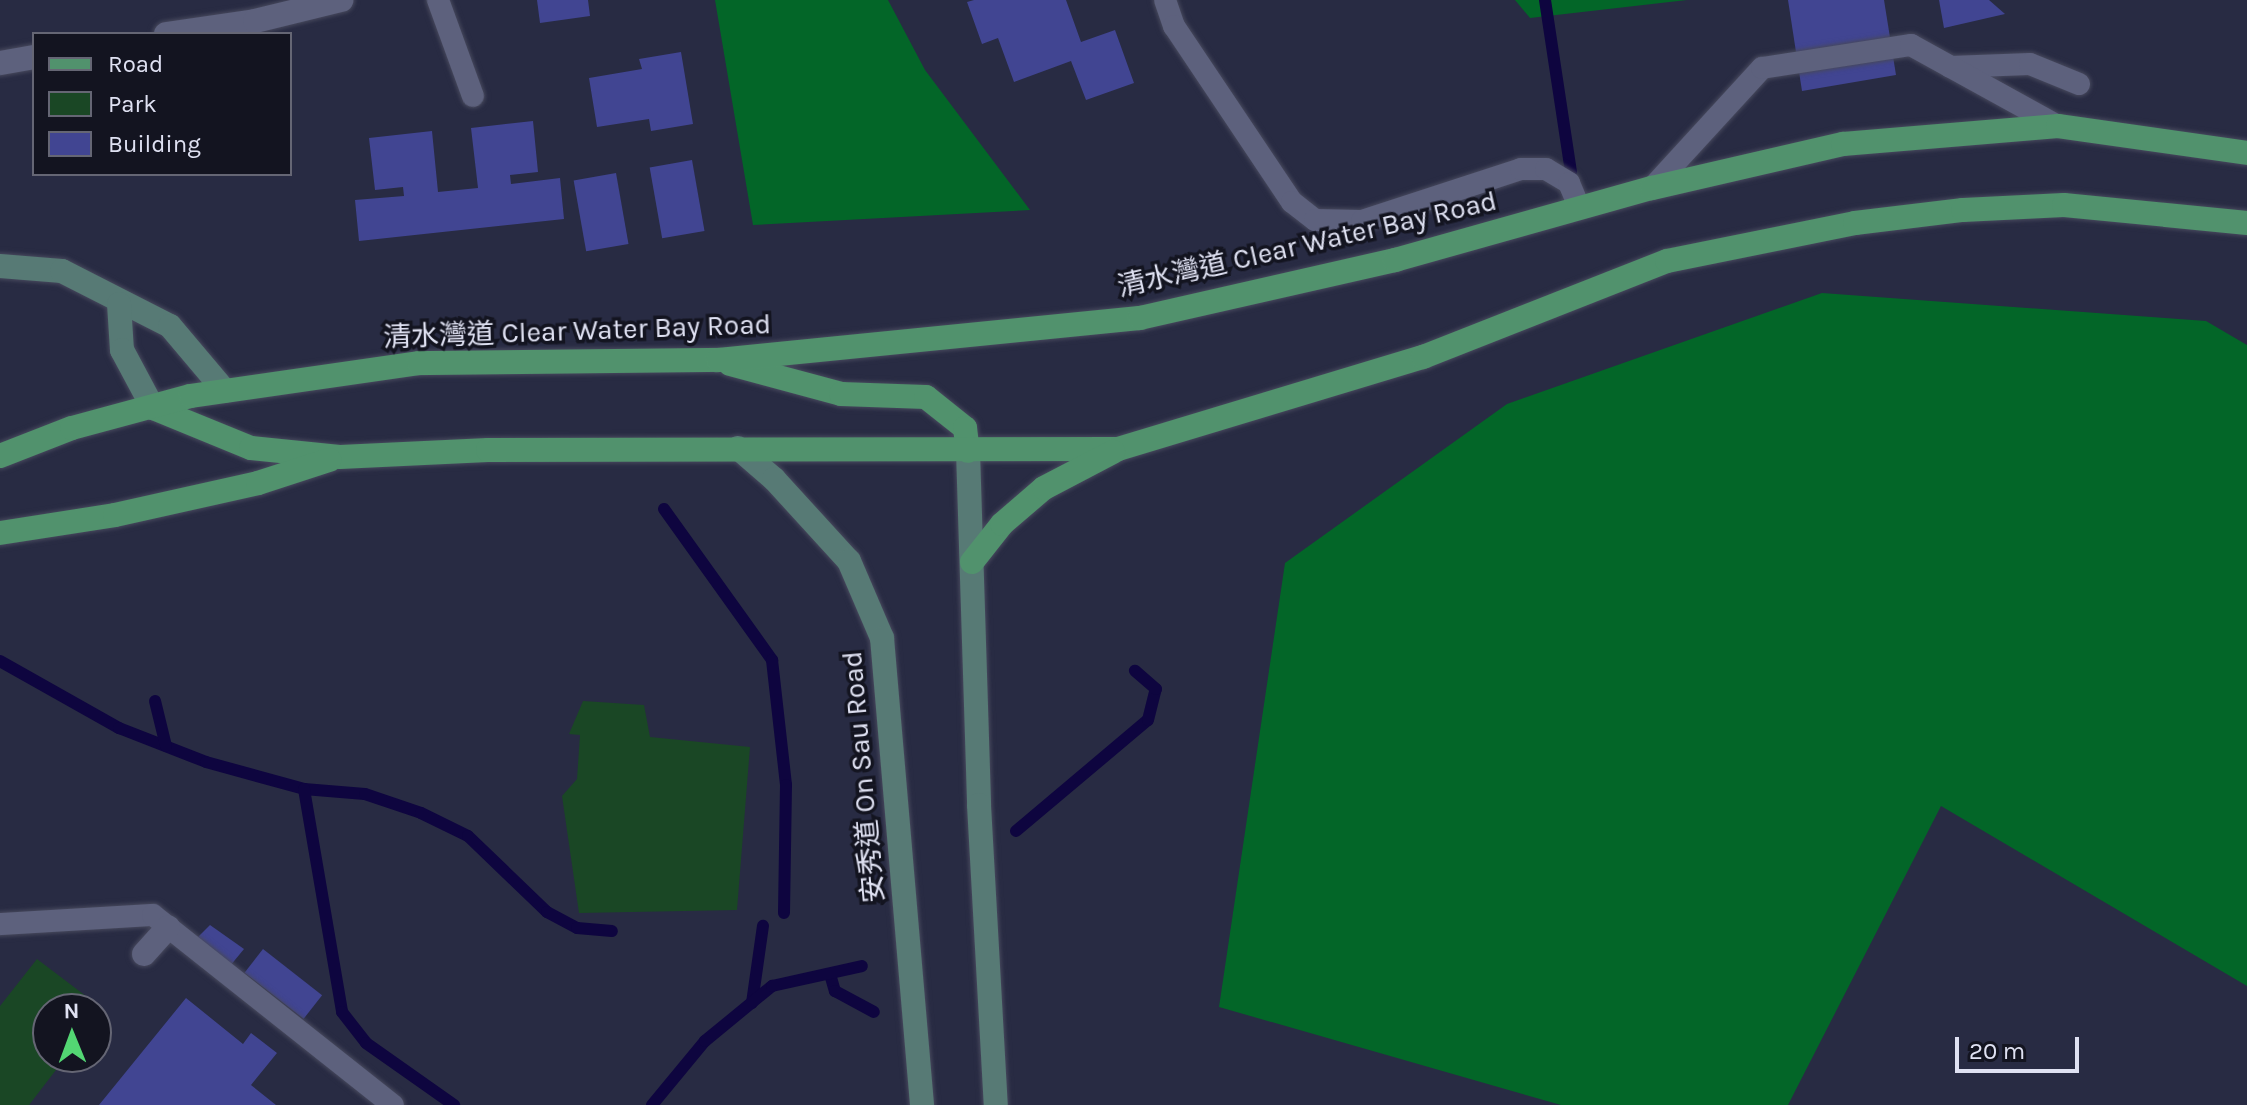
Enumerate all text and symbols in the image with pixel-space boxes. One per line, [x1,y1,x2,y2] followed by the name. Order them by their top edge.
[32,32,292,176] legend
[108,50,163,78] text: Road
[108,90,157,118] text: Park
[108,130,201,158] text: Building
[1114,184,1500,304] street label: 清水灣道 Clear Water Bay Road
[382,307,772,355] street label: 清水灣道 Clear Water Bay Road
[835,650,891,904] street label: 安秀道 On Sau Road
[32,993,112,1073] north arrow
[63,998,80,1024] text: N
[1959,1021,2083,1071] scale bar
[1969,1037,2025,1065] text: 20 m

